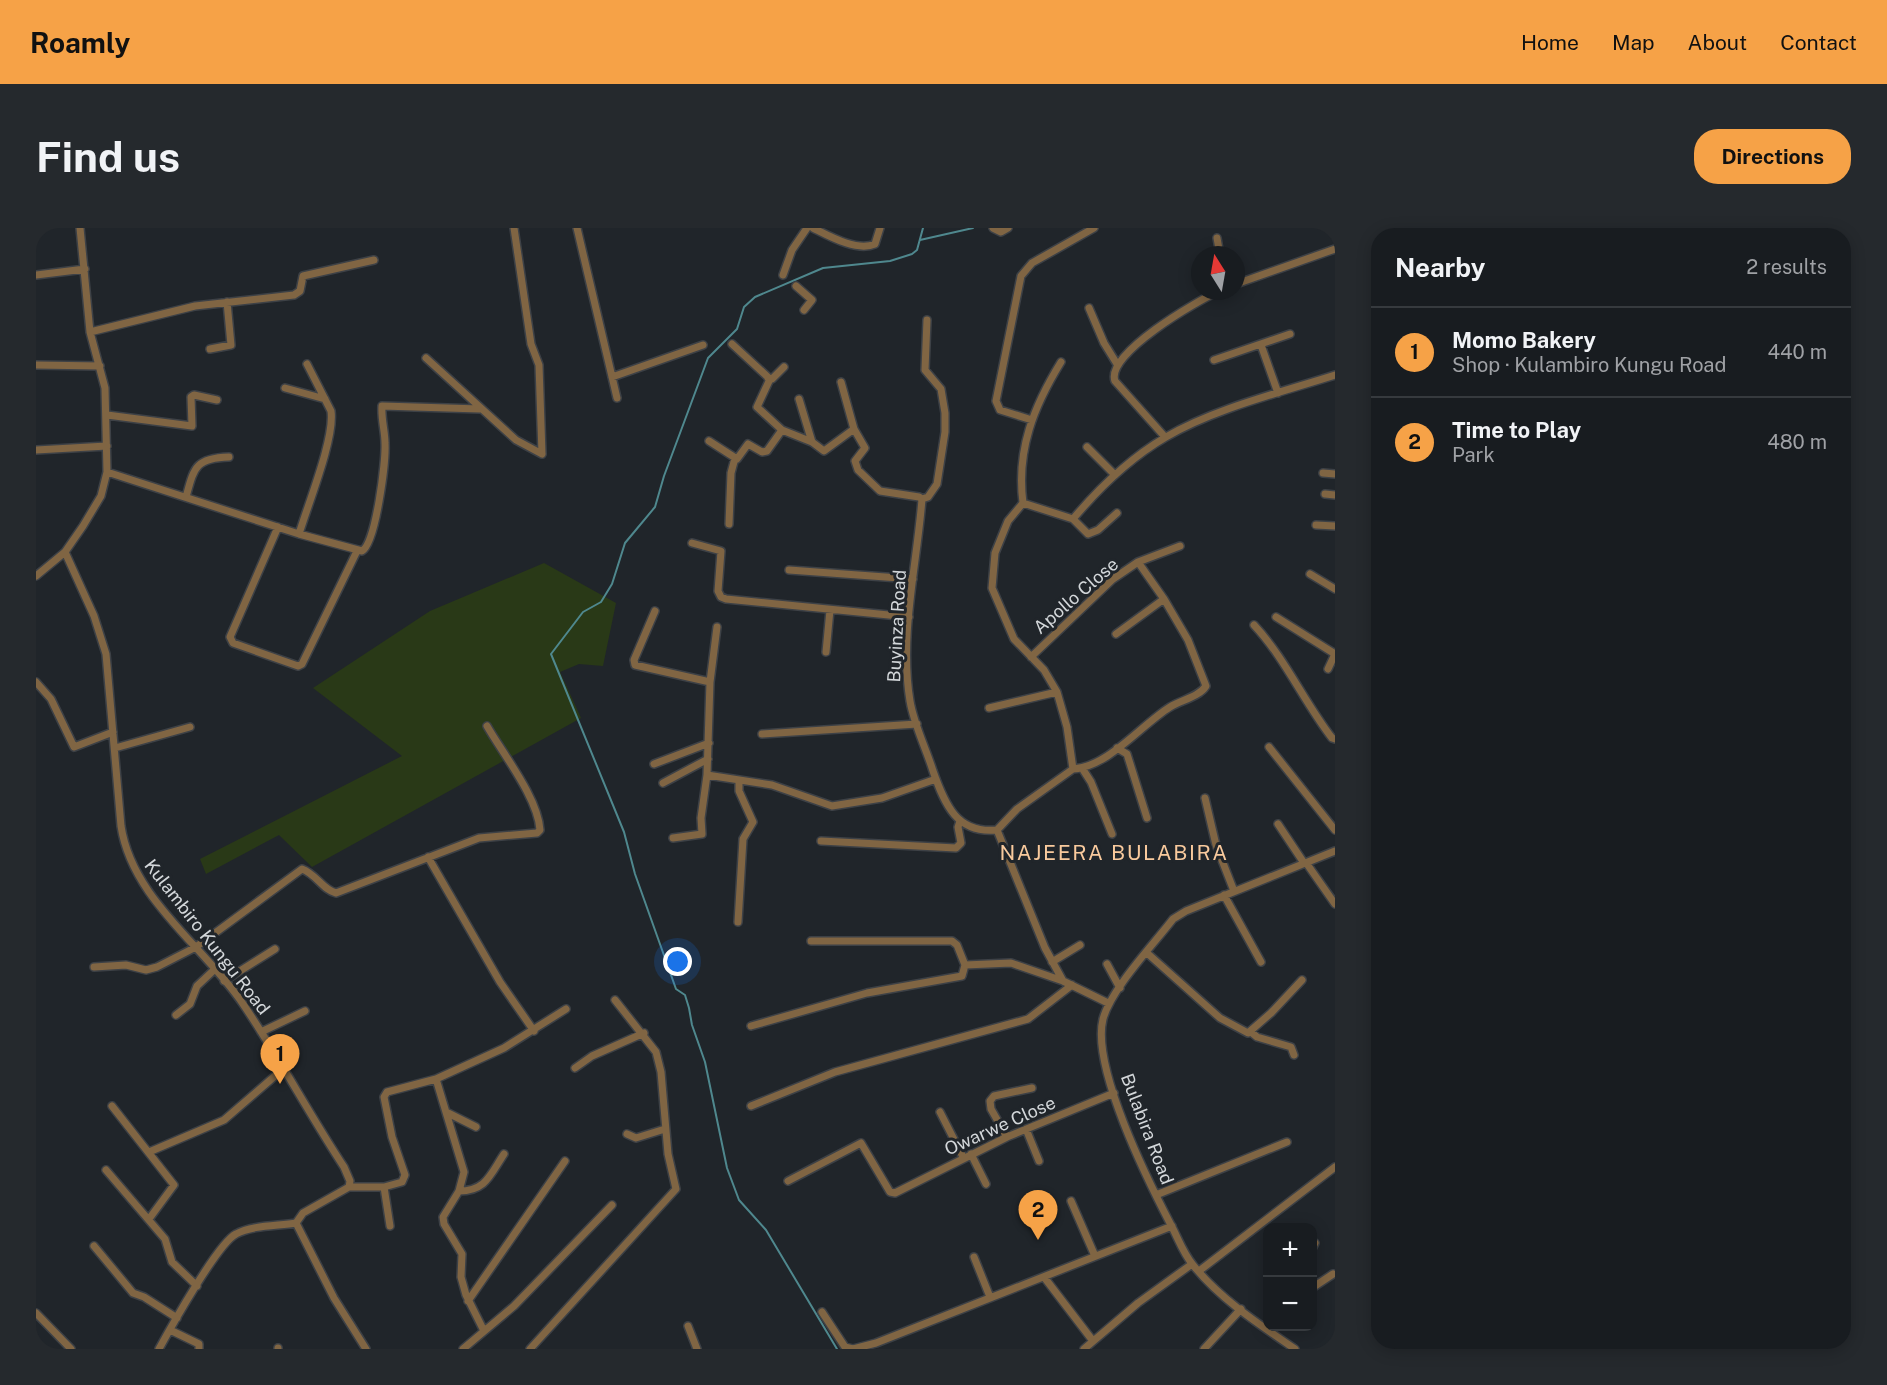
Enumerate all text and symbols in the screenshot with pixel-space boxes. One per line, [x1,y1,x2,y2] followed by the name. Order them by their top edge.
[30,26,130,59] text: Roamly
[1521,30,1579,55] text: Home
[1612,30,1655,55] text: Map
[1688,30,1747,55] text: About
[1780,30,1857,55] text: Contact
[1694,129,1851,184] button: Directions
[36,132,180,181] text: Find us
[1191,246,1245,300] north arrow
[1395,252,1485,283] text: Nearby
[1746,255,1827,279] text: 2 results
[1452,327,1596,353] text: Momo Bakery
[1410,340,1419,364] text: 1
[1767,340,1827,364] text: 440 m
[1452,353,1726,377] text: Shop · Kulambiro Kungu Road
[1452,417,1581,443] text: Time to Play
[1408,430,1421,454] text: 2
[1767,430,1827,454] text: 480 m
[1452,443,1495,467] text: Park
[1029,553,1122,638] street label: Apollo Close
[883,569,910,683] street label: Buyinza Road
[999,840,1229,865] district label: NAJEERA BULABIRA
[140,855,274,1018] street label: Kulambiro Kungu Road
[663,947,692,976] your location
[260,1034,300,1084] pin: 1
[1117,1070,1178,1187] street label: Bulabira Road
[941,1092,1059,1159] street label: Owarwe Close
[1018,1190,1058,1240] pin: 2
[1263,1223,1317,1331] map controls
[1263,1223,1317,1277] button: +
[1263,1277,1317,1331] button: −

